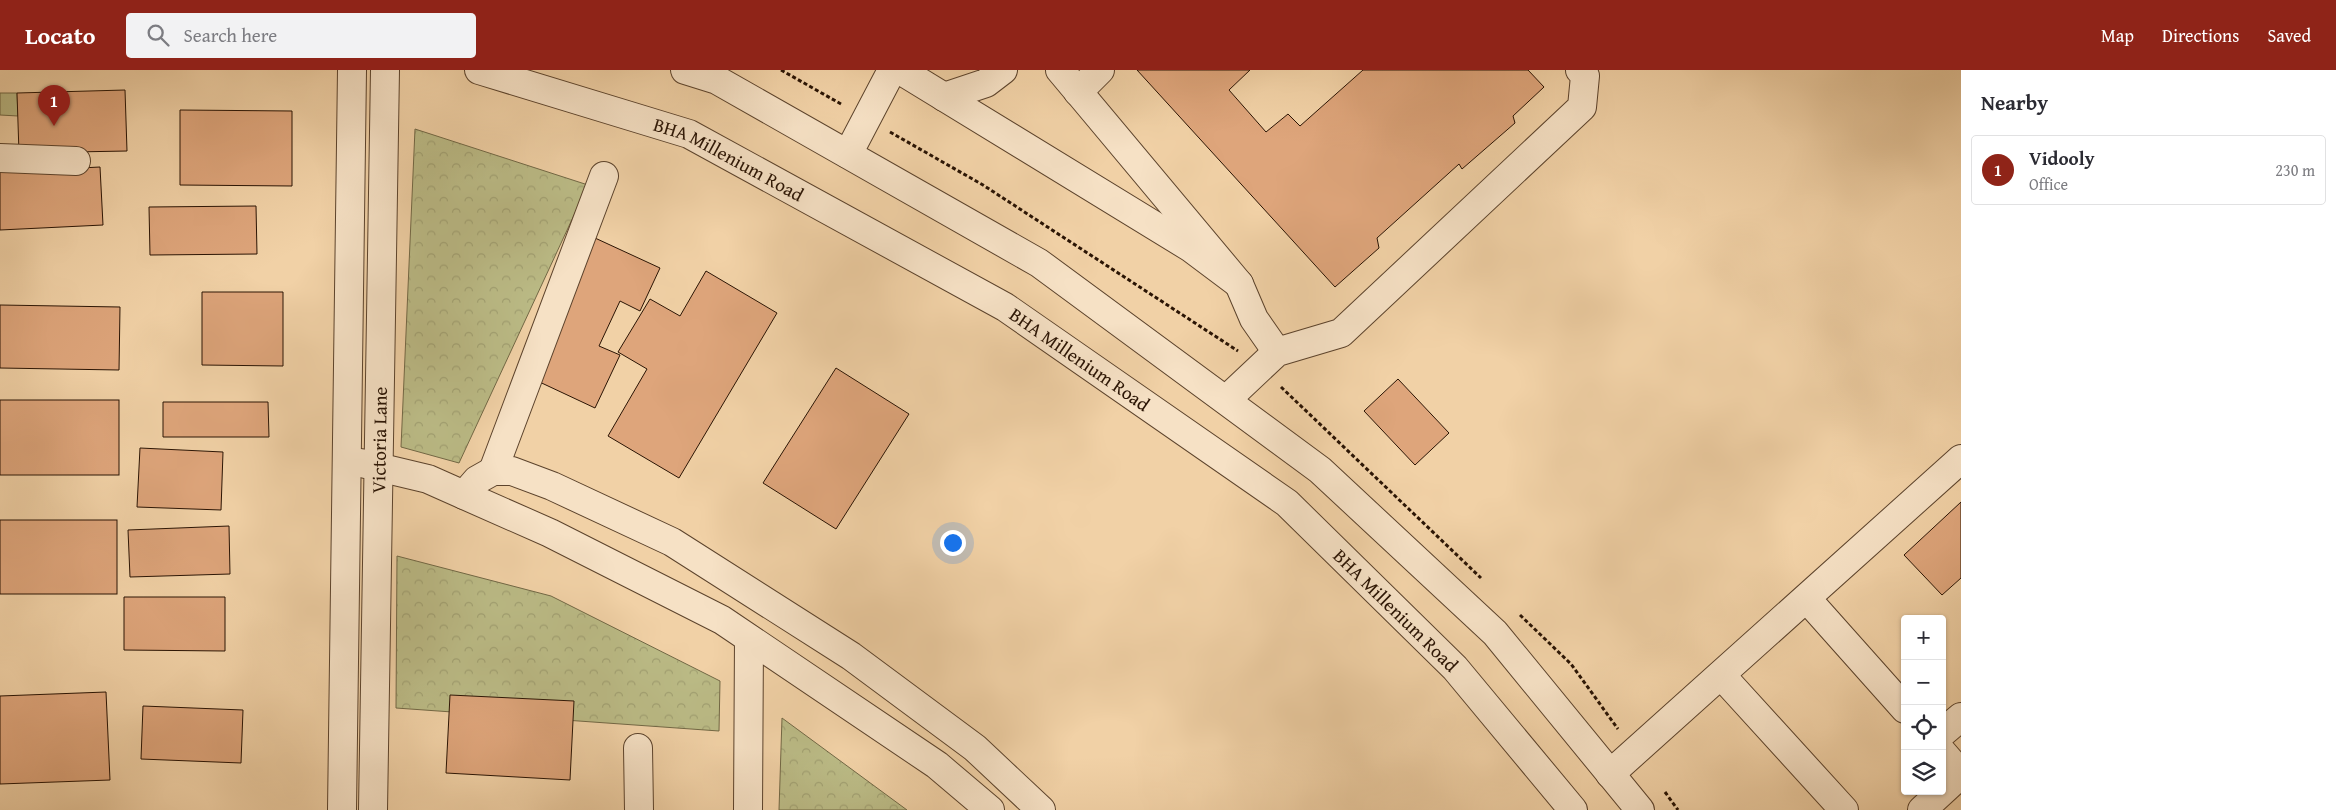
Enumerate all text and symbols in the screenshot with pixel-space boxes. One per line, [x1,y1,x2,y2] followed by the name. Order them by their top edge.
[126,13,476,58] search box
[25,18,96,53] text: Locato
[144,21,172,49] icon: search
[184,21,277,49] text: Search here
[2101,22,2134,49] text: Map
[2162,22,2239,49] text: Directions
[2267,22,2311,49] text: Saved
[38,85,70,126] pin: 1
[1981,87,2048,118] text: Nearby
[650,110,810,209] street label: BHA Millenium Road
[2029,144,2094,172] text: Vidooly
[1994,158,2002,182] text: 1
[2275,158,2315,182] text: 230 m
[2029,172,2068,196] text: Office
[1004,300,1157,418] street label: BHA Millenium Road
[364,386,394,494] street label: Victoria Lane
[940,530,966,556] your location
[1327,542,1465,679] street label: BHA Millenium Road
[1901,615,1946,795] map controls
[1901,615,1946,660] button: +
[1901,660,1946,705] button: −
[1901,705,1946,750] button: locate
[1901,750,1946,795] button: layers

